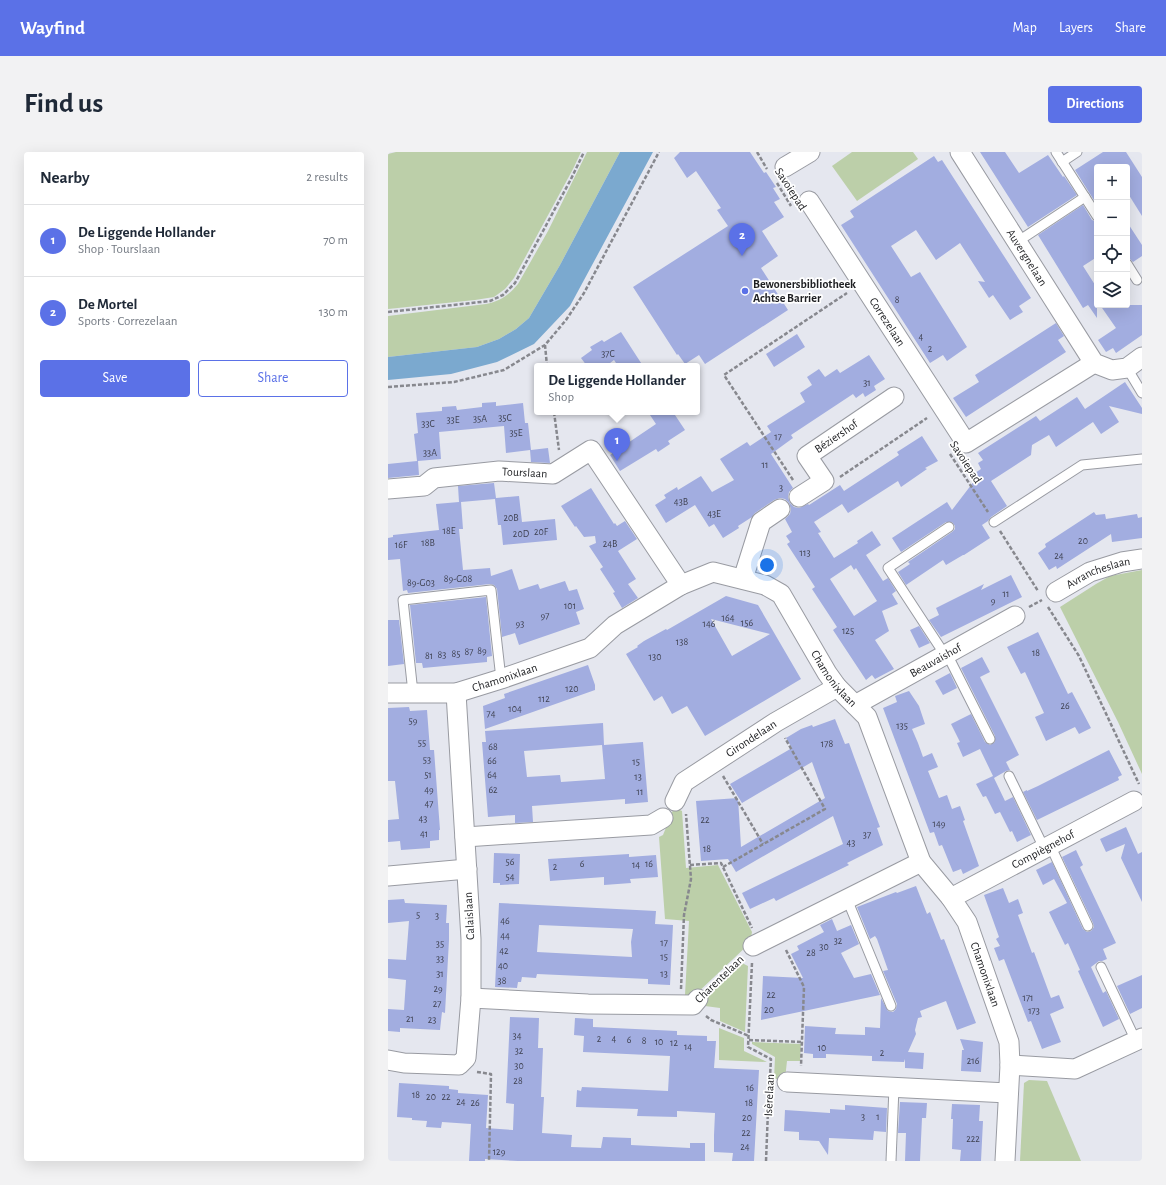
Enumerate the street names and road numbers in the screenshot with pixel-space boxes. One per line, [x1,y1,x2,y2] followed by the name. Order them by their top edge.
[773,166,809,212] street label: Savoiepad
[1005,227,1049,288] street label: Auvergnelaan
[867,295,908,348] street label: Correzelaan
[812,417,861,455] street label: Béziershof
[948,439,984,485] street label: Savoiepad
[502,465,548,480] street label: Tourslaan
[1064,555,1131,591] street label: Avrancheslaan
[908,641,964,679] street label: Beauvaishof
[809,648,859,709] street label: Chamonixlaan
[471,661,539,694] street label: Chamonixlaan
[723,717,779,759] street label: Girondelaan
[1010,827,1077,871] street label: Compiègnehof
[462,892,476,940] street label: Calaislaan
[968,940,1002,1008] street label: Chamonixlaan
[692,953,746,1005] street label: Charentelaan
[762,1073,776,1117] street label: Isèrelaan

